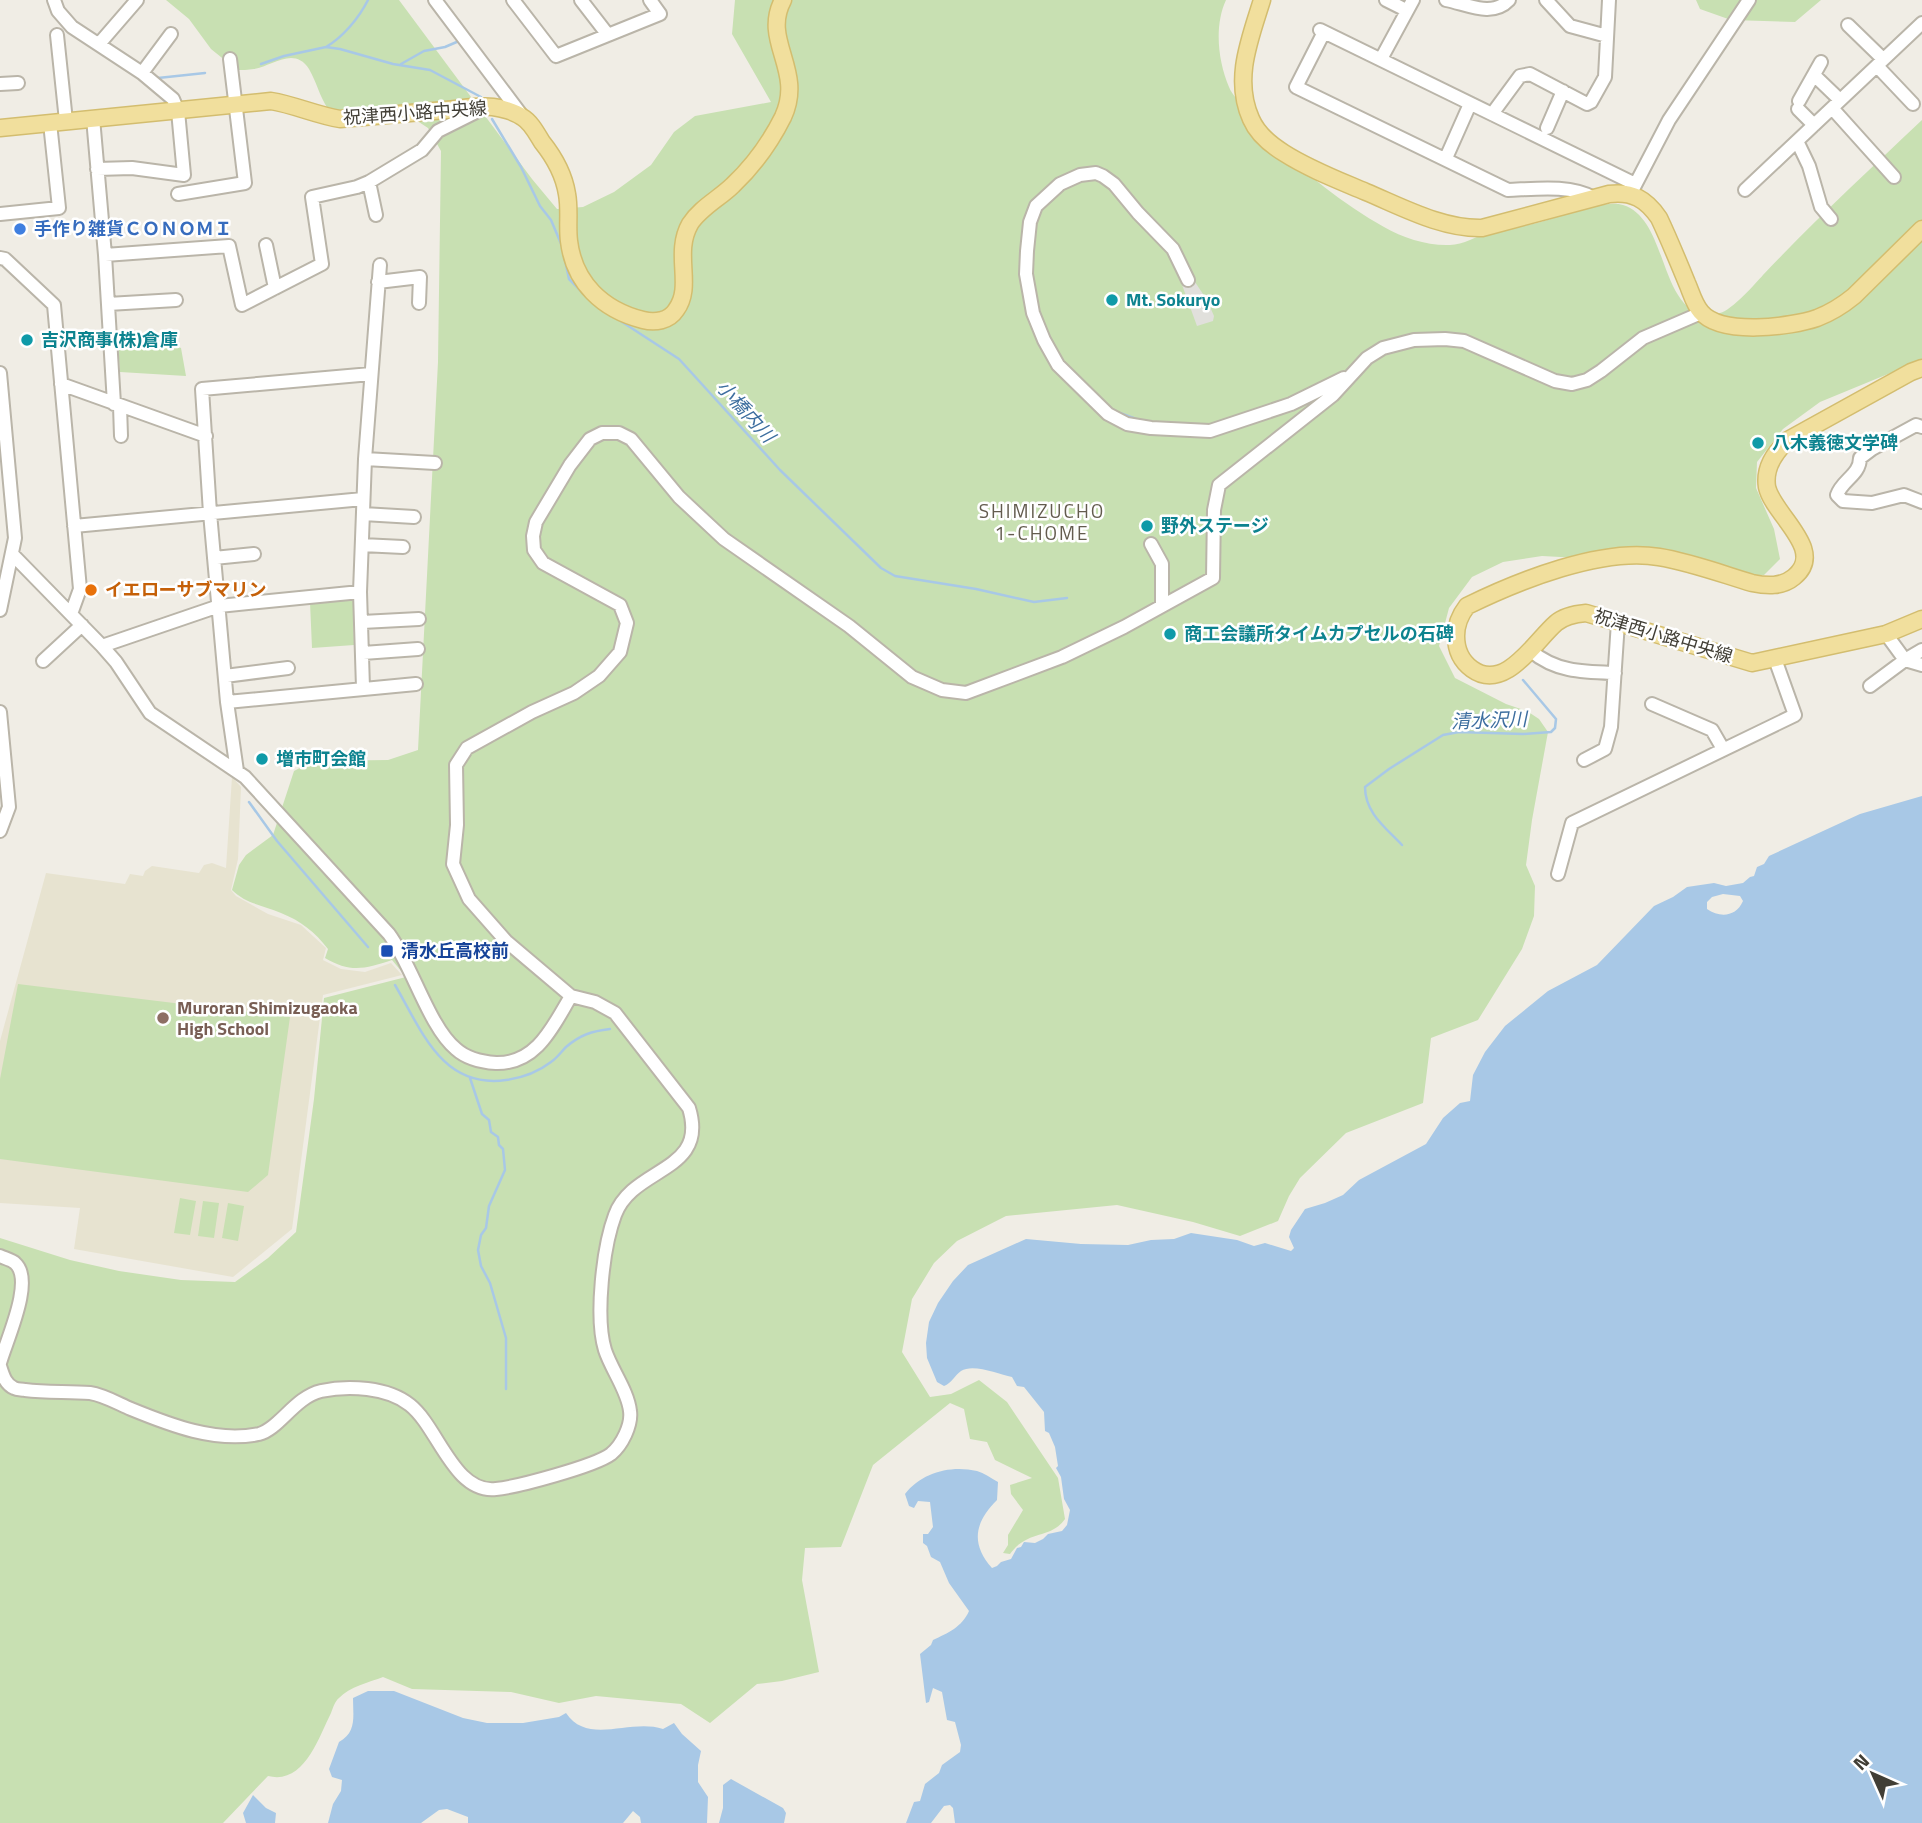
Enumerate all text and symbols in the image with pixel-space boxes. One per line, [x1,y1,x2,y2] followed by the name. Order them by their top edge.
[342,94,488,131] street label: 祝津西小路中央線
[34,215,232,242] place label: 手作り雑貨ＣＯＮＯＭＩ
[12,221,28,237] marker: 手作り雑貨ＣＯＮＯＭＩ
[1126,286,1220,313] place label: Mt. Sokuryo
[1104,292,1120,308] marker: Mt. Sokuryo
[41,326,178,353] place label: 吉沢商事(株)倉庫
[19,332,35,348] marker: 吉沢商事(株)倉庫
[710,373,784,450] water label: 小橋内川
[1772,429,1898,456] place label: 八木義徳文学碑
[1750,435,1766,451] marker: 八木義徳文学碑
[979,496,1105,547] district label: SHIMIZUCHO 1-CHOME
[1161,512,1269,539] place label: 野外ステージ
[1139,518,1155,534] marker: 野外ステージ
[105,576,266,603] place label: イエローサブマリン
[83,582,99,598] marker: イエローサブマリン
[1590,602,1736,669] street label: 祝津西小路中央線
[1184,620,1454,647] place label: 商工会議所タイムカプセルの石碑
[1162,626,1178,642] marker: 商工会議所タイムカプセルの石碑
[1450,704,1529,735] water label: 清水沢川
[276,745,366,772] place label: 増市町会館
[254,751,270,767] marker: 増市町会館
[401,937,509,964] place label: 清水丘高校前
[379,943,395,959] marker: 清水丘高校前
[177,994,358,1042] place label: Muroran Shimizugaoka High School
[155,1010,171,1026] marker: Muroran Shimizugaoka High School
[1838,1739,1908,1809] north arrow
[1846,1747,1876,1777] text: N

